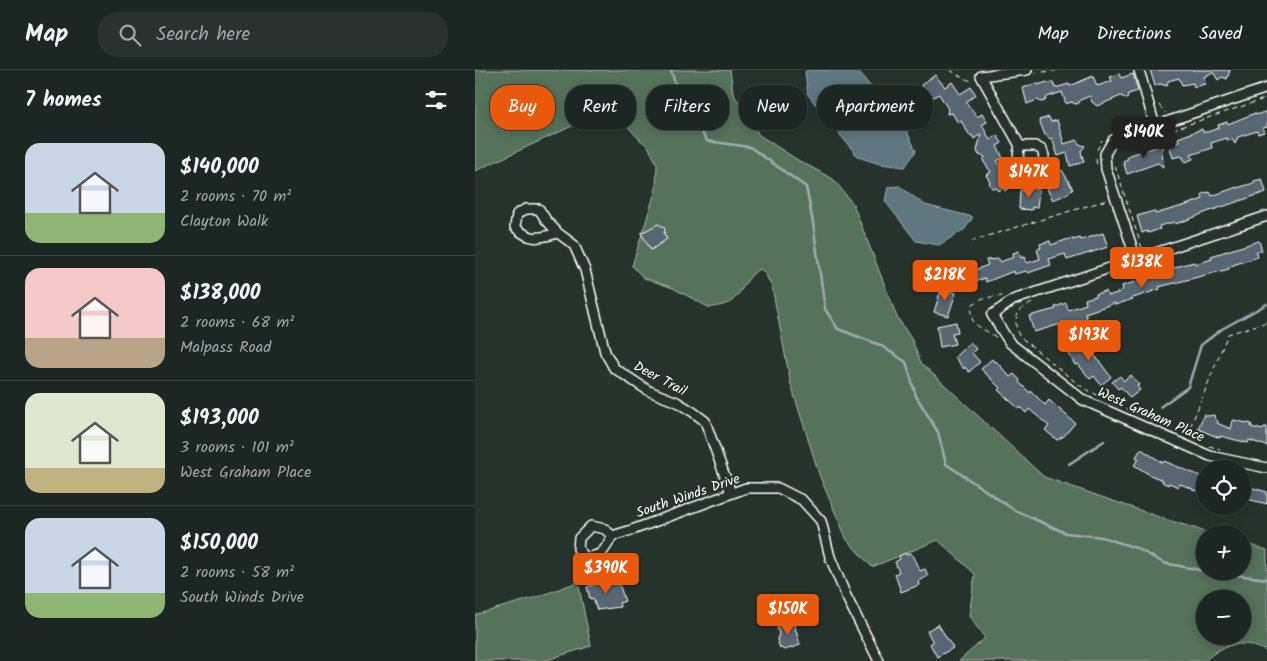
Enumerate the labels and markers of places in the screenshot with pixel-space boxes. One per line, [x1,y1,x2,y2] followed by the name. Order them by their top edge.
[1109,116,1179,159] pin: $140K
[994,156,1064,199] pin: $147K
[1107,246,1177,289] pin: $138K
[910,260,980,302] pin: $218K
[1054,320,1124,362] pin: $193K
[571,552,641,595] pin: $390K
[753,594,823,636] pin: $150K

